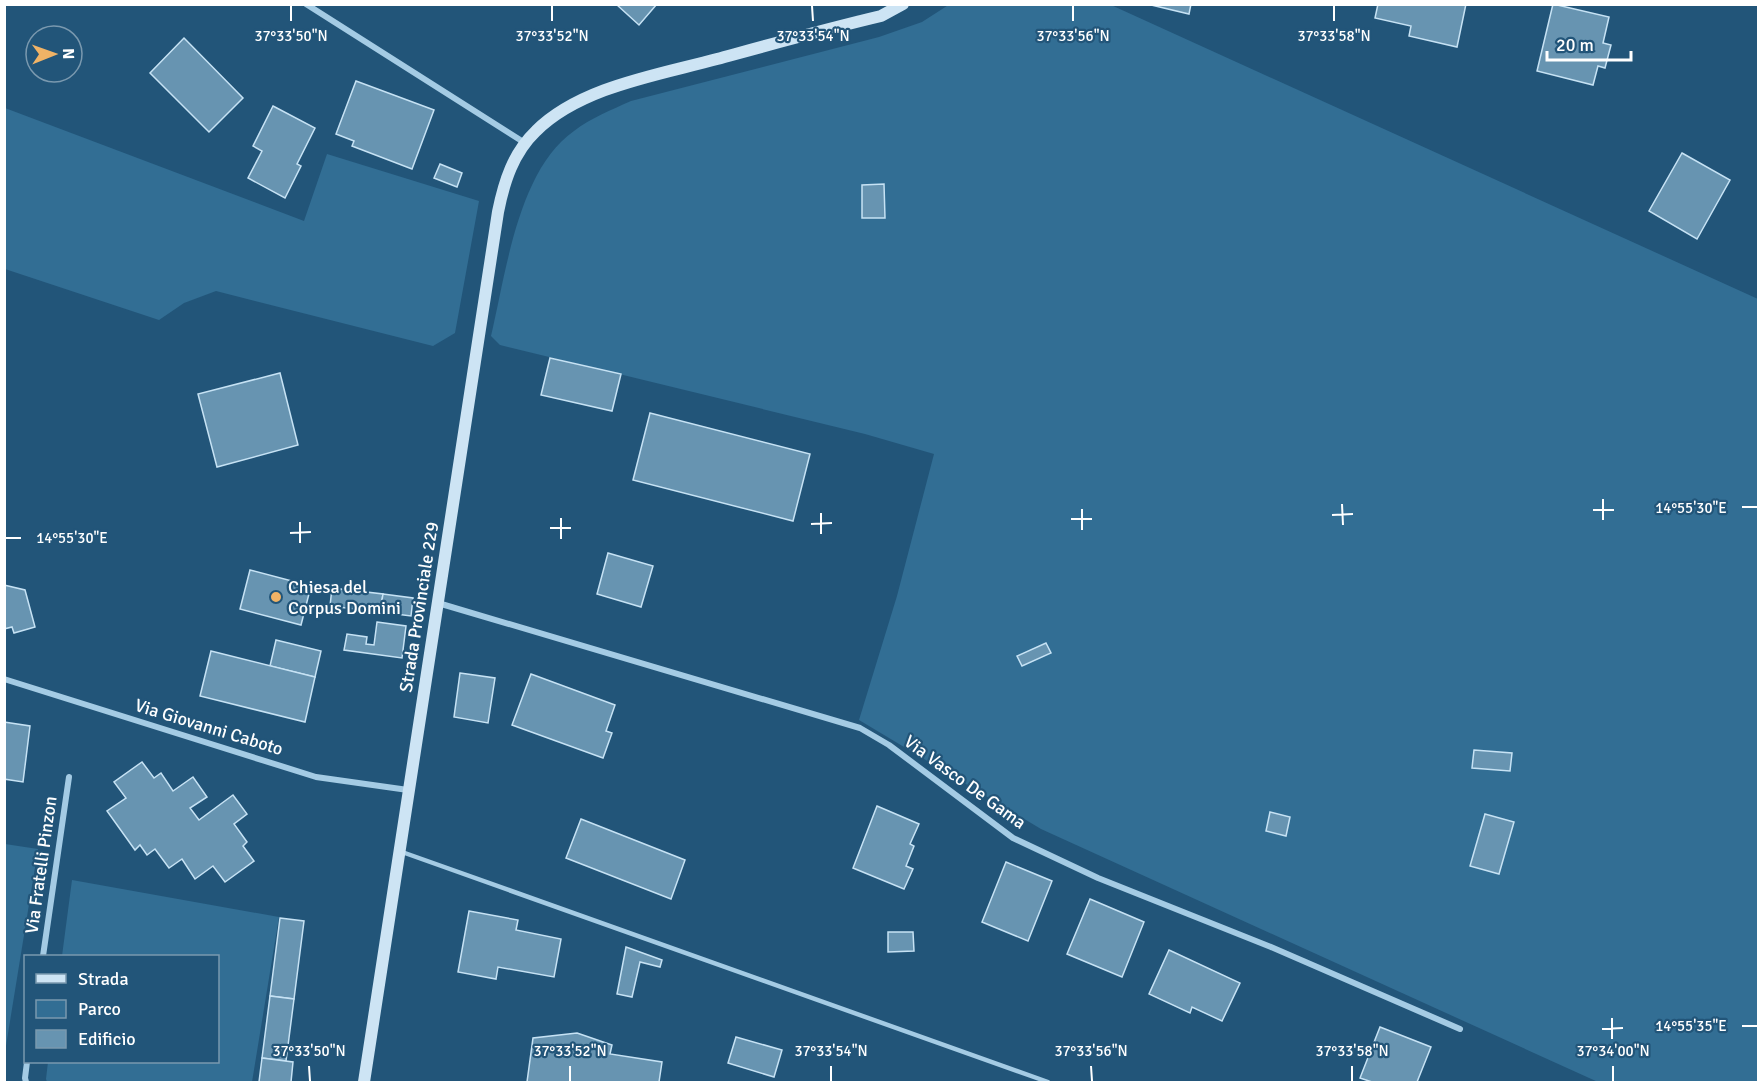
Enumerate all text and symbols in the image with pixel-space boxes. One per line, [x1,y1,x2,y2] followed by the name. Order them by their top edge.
[24,24,84,84] north arrow
[1547,24,1631,62] scale bar
[254,27,328,45] text: 37°33'50"N
[515,27,589,45] text: 37°33'52"N
[776,27,850,45] text: 37°33'54"N
[1036,27,1110,45] text: 37°33'56"N
[1297,27,1371,45] text: 37°33'58"N
[1556,34,1594,56] text: 20 m
[58,48,78,59] text: N
[1655,499,1727,517] text: 14°55'30"E
[395,520,443,694] street label: Strada Provinciale 229
[36,529,108,547] text: 14°55'30"E
[288,576,401,619] place label: Chiesa del Corpus Domini
[269,590,283,604] marker: Chiesa del Corpus Domini
[132,694,286,760] street label: Via Giovanni Caboto
[900,730,1030,834] street label: Via Vasco De Gama
[20,795,62,935] street label: Via Fratelli Pinzon
[24,955,219,1063] legend
[78,968,129,990] text: Strada
[78,998,121,1020] text: Parco
[1655,1017,1727,1035] text: 14°55'35"E
[78,1028,136,1050] text: Edificio
[272,1042,346,1060] text: 37°33'50"N
[533,1042,607,1060] text: 37°33'52"N
[794,1042,868,1060] text: 37°33'54"N
[1054,1042,1128,1060] text: 37°33'56"N
[1315,1042,1389,1060] text: 37°33'58"N
[1576,1042,1650,1060] text: 37°34'00"N

